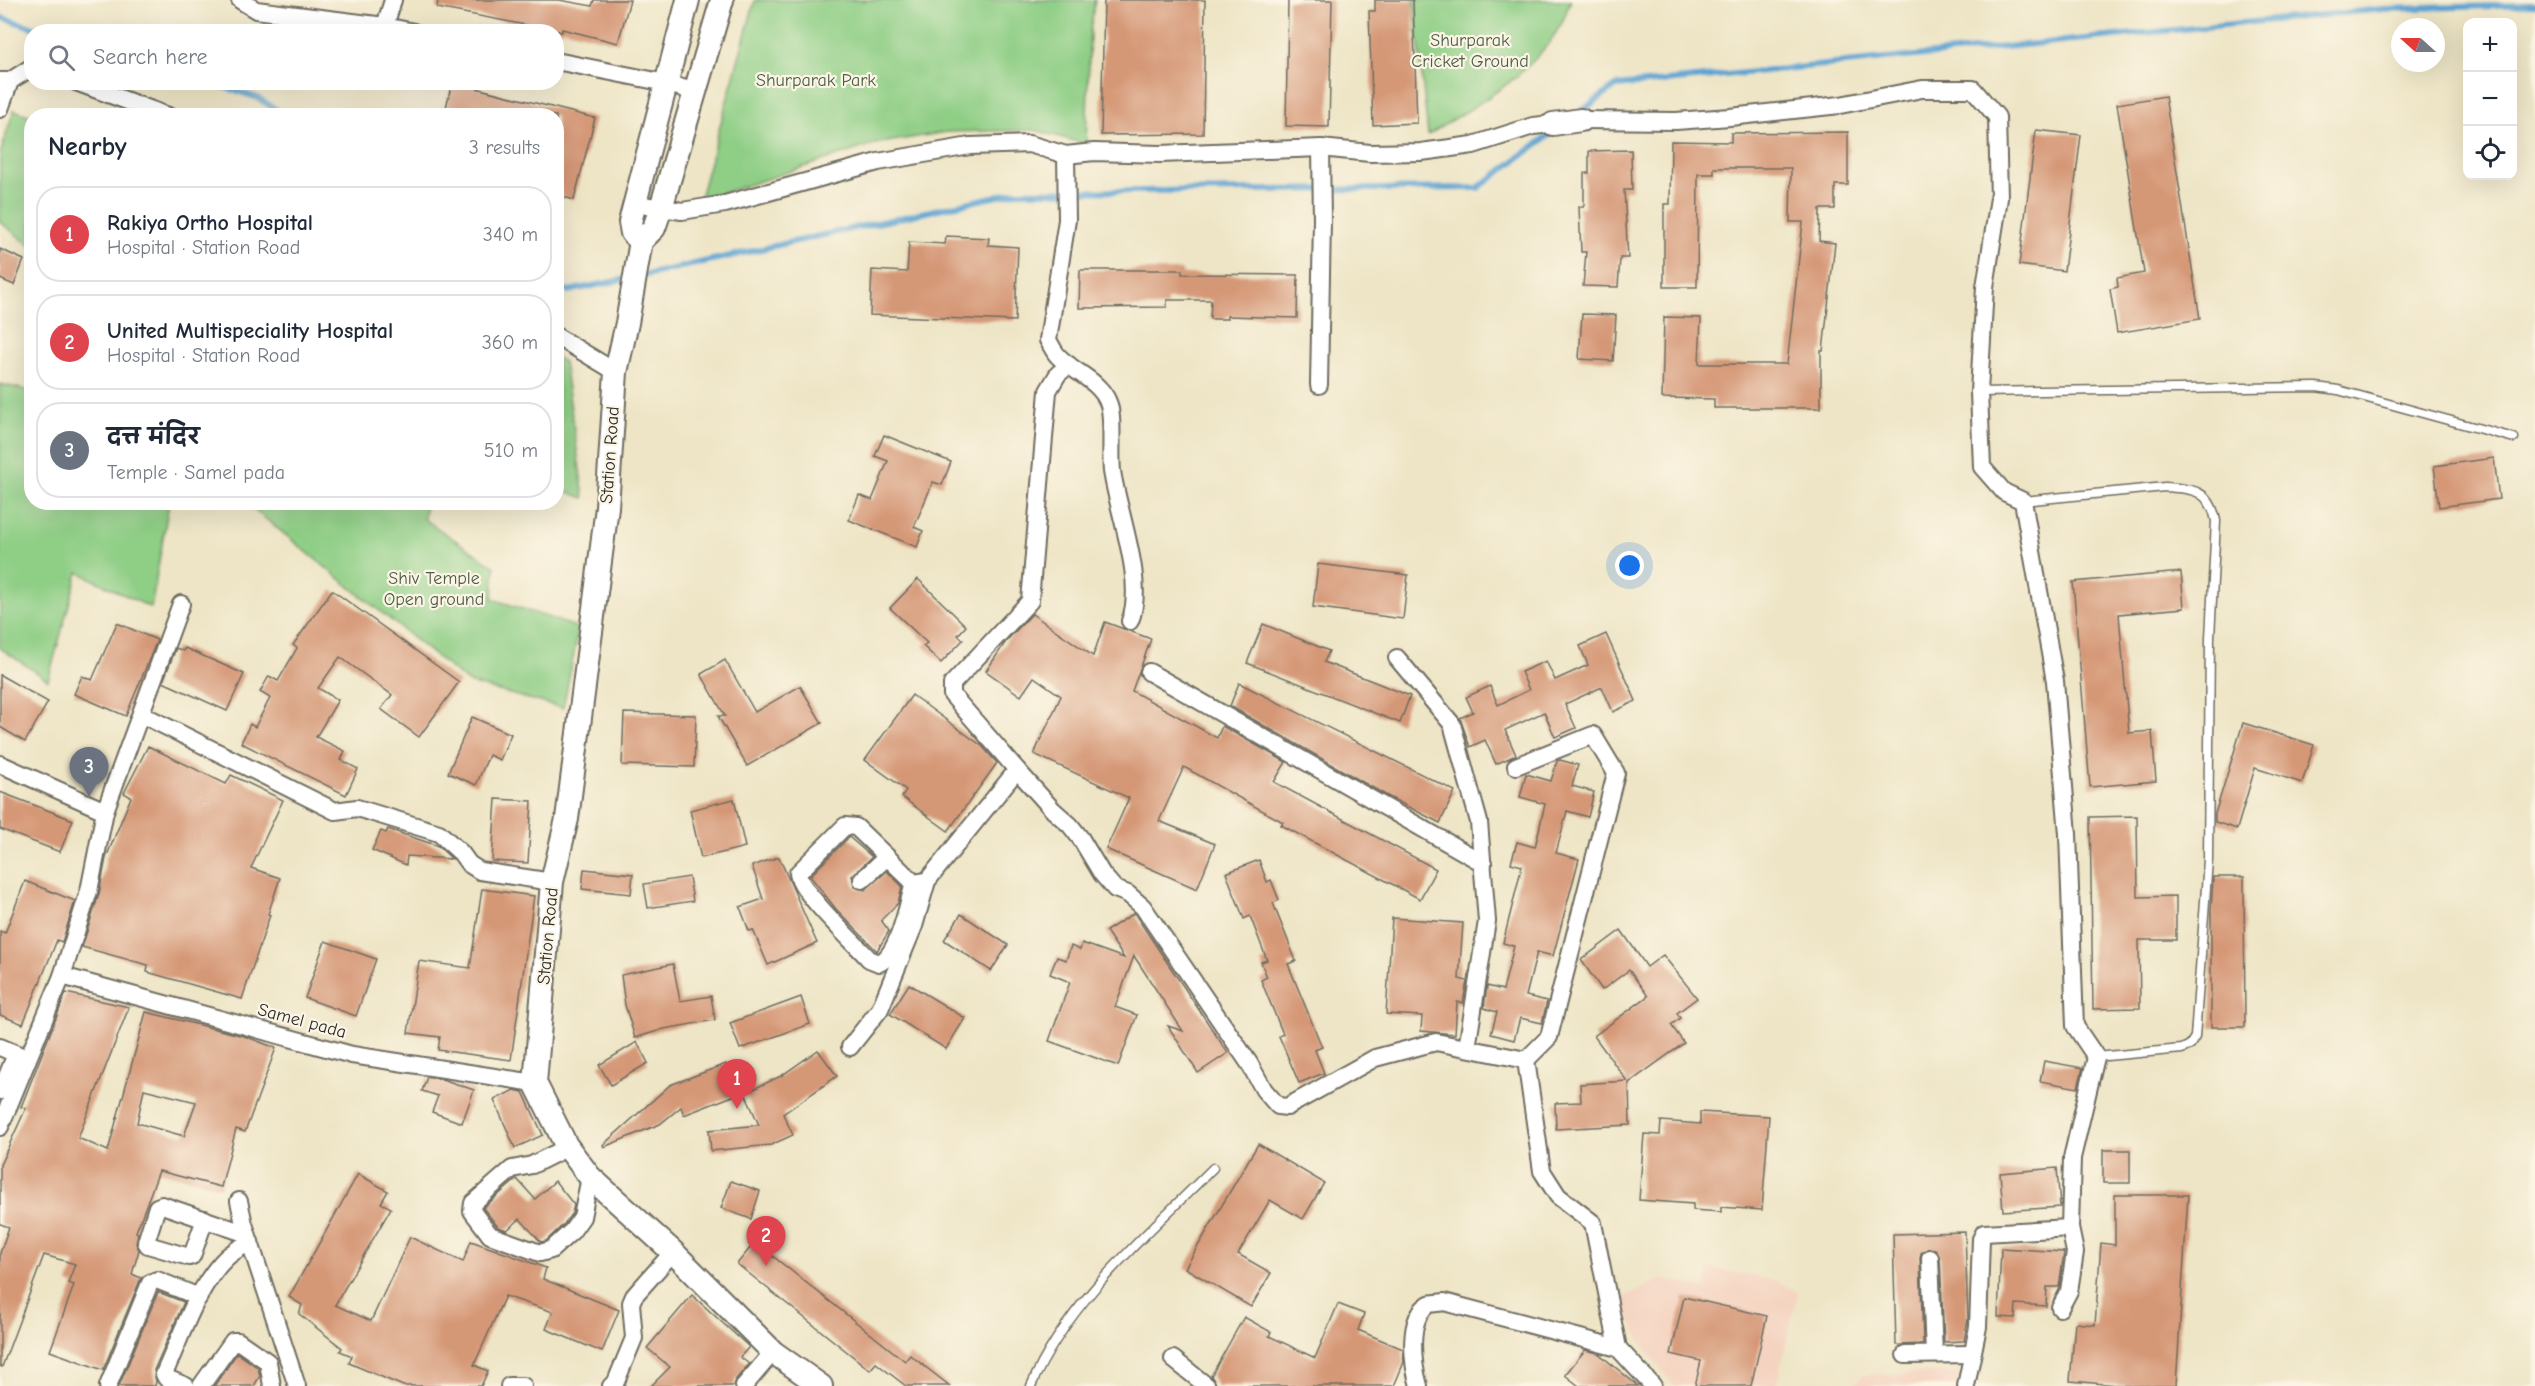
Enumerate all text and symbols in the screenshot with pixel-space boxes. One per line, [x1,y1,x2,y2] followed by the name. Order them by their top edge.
[2391,18,2445,72] north arrow
[2463,18,2517,180] map controls
[2463,18,2517,72] button: +
[24,24,564,90] search box
[1411,30,1529,72] park label: Shurparak Cricket Ground
[45,41,78,74] icon: search
[93,44,208,70] text: Search here
[756,70,876,91] park label: Shurparak Park
[2463,72,2517,126] button: −
[2463,126,2517,180] button: locate
[48,132,127,162] text: Nearby
[469,136,540,159] text: 3 results
[107,210,313,236] text: Rakiya Ortho Hospital
[66,223,73,246] text: 1
[483,223,538,246] text: 340 m
[107,236,300,259] text: Hospital · Station Road
[107,318,393,344] text: United Multispeciality Hospital
[65,331,74,354] text: 2
[482,331,538,354] text: 360 m
[107,344,300,367] text: Hospital · Station Road
[596,406,624,504] street label: Station Road
[107,424,199,450] text: दत्त मंदिर
[65,439,74,462] text: 3
[484,439,538,462] text: 510 m
[107,461,285,484] text: Temple · Samel pada
[1615,551,1644,580] your location
[384,568,484,610] park label: Shiv Temple Open ground
[70,748,109,797] pin: 3
[533,887,563,985] street label: Station Road
[255,999,349,1043] street label: Samel pada
[718,1060,756,1109] pin: 1
[746,1216,786,1266] pin: 2

